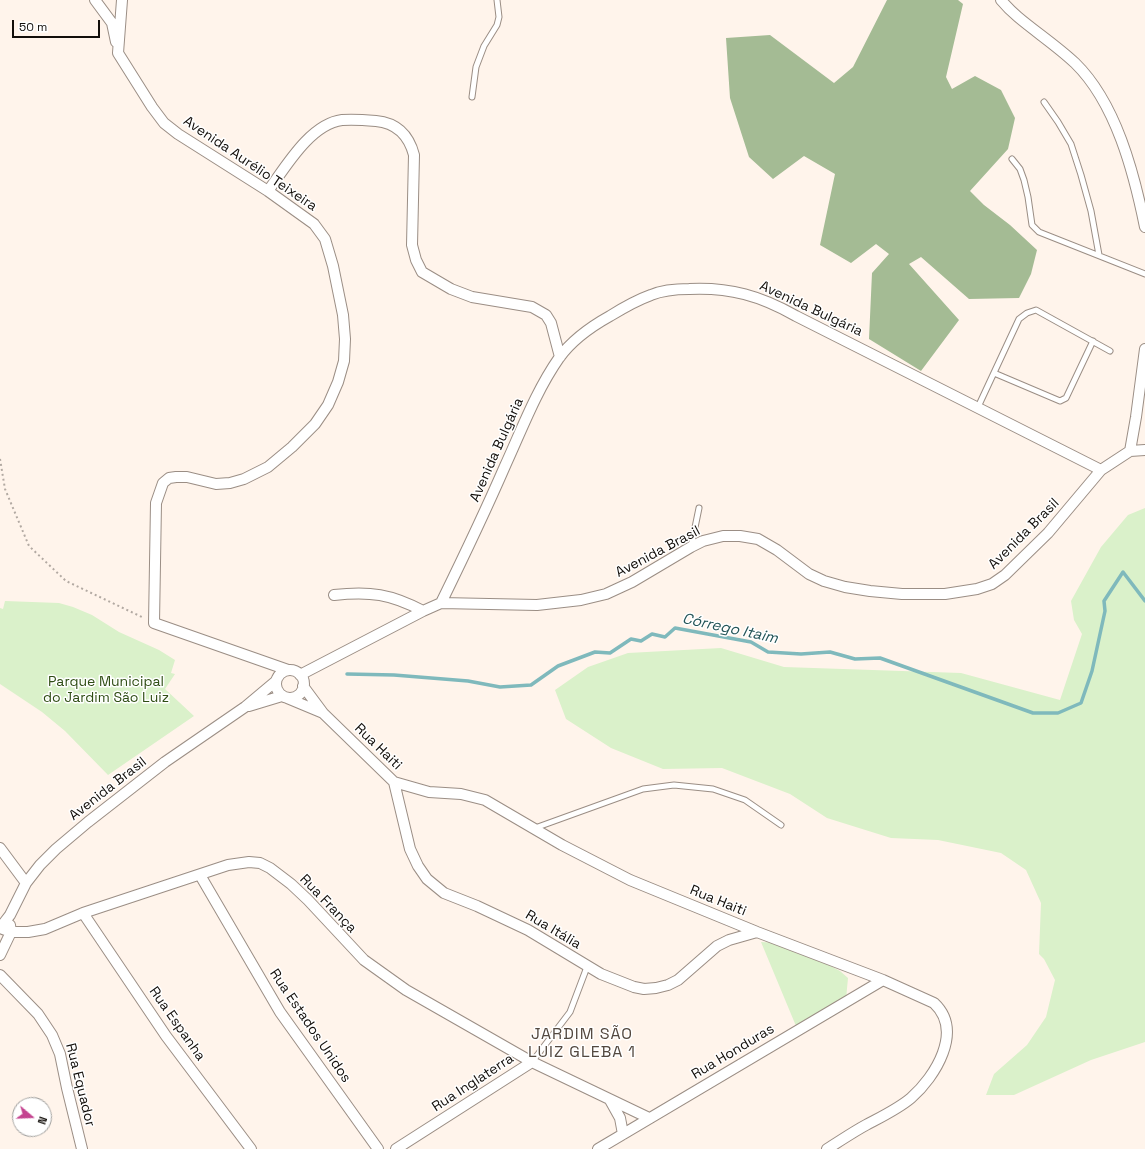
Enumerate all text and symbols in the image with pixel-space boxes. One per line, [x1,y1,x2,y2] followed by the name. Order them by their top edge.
[14,12,102,38] scale bar
[19,19,47,35] text: 50 m
[180,113,320,215] street label: Avenida Aurélio Teixeira
[757,278,865,340] street label: Avenida Bulgária
[467,395,527,505] street label: Avenida Bulgária
[985,495,1063,573] street label: Avenida Brasil
[613,523,703,581] street label: Avenida Brasil
[681,610,779,648] water label: Córrego Itaim
[43,674,169,706] park label: Parque Municipal do Jardim São Luiz
[351,720,405,774] street label: Rua Haiti
[66,754,150,824] street label: Avenida Brasil
[296,871,360,937] street label: Rua França
[687,882,749,920] street label: Rua Haiti
[522,907,584,953] street label: Rua Itália
[266,966,354,1086] street label: Rua Estados Unidos
[145,984,209,1064] street label: Rua Espanha
[689,1021,777,1083] street label: Rua Honduras
[528,1025,636,1063] district label: JARDIM SÃO LUIZ GLEBA 1
[62,1042,98,1128] street label: Rua Equador
[429,1050,517,1116] street label: Rua Inglaterra
[12,1097,52,1137] north arrow
[35,1115,50,1126] text: N

